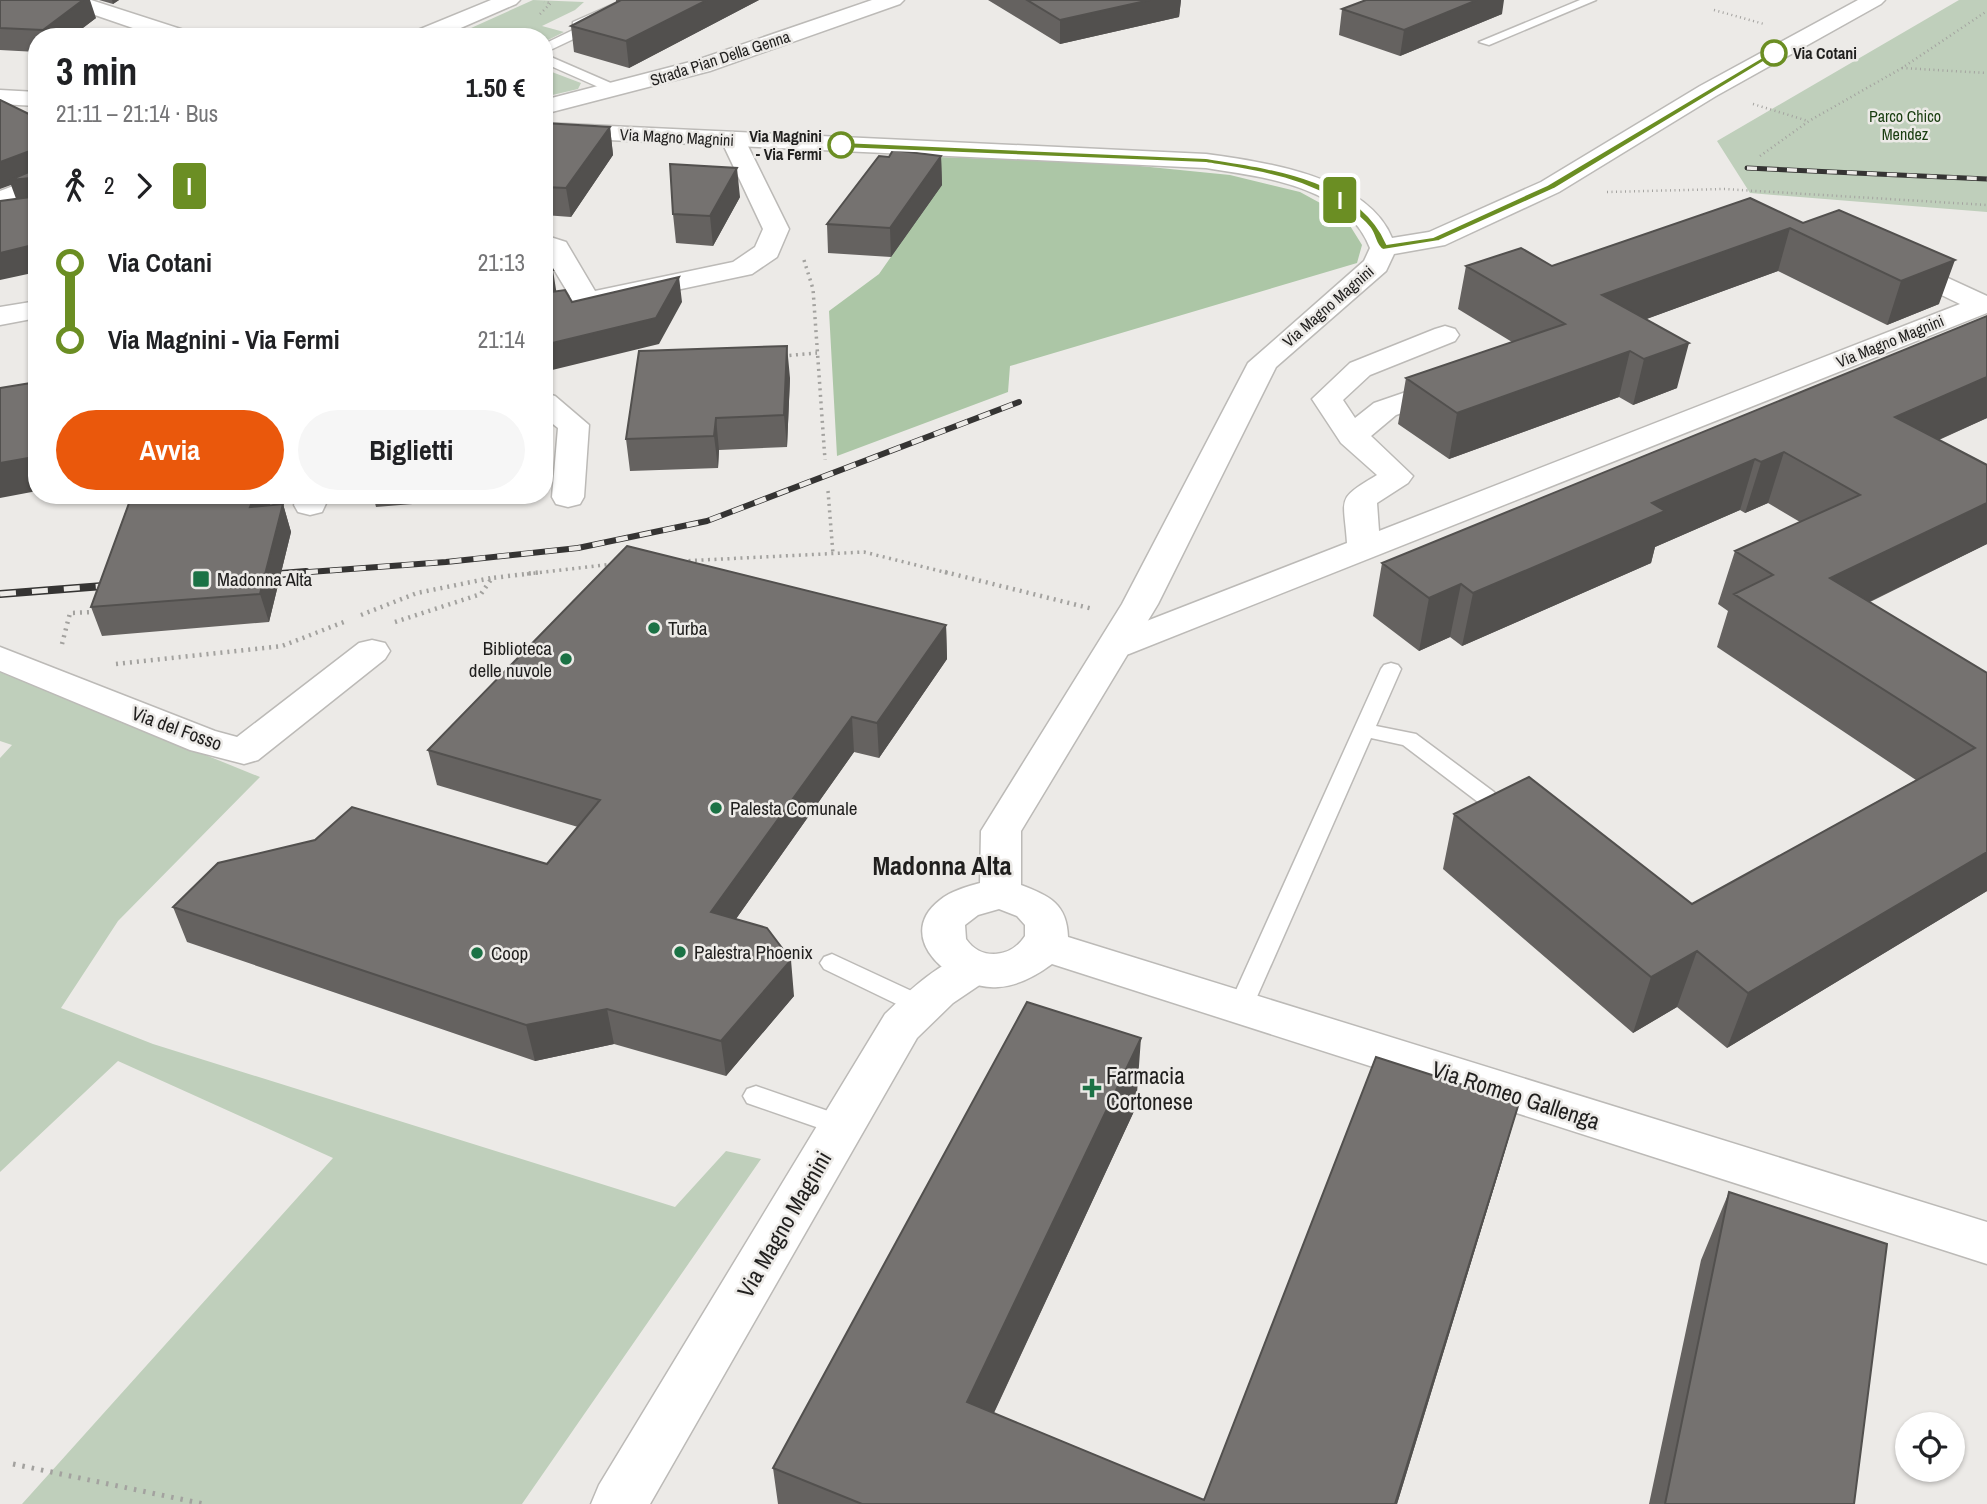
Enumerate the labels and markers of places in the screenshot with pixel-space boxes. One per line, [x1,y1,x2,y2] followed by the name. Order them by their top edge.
[1761,40,1787,66] marker: Via Cotani
[1793,42,1857,64] place label: Via Cotani
[749,125,822,165] place label: Via Magnini - Via Fermi
[828,132,854,158] marker: Via Magnini - Via Fermi
[217,566,313,592] place label: Madonna Alta
[191,569,211,589] marker: Madonna Alta
[668,615,708,641] place label: Turba
[646,620,662,636] marker: Turba
[469,635,552,683] place label: Biblioteca delle nuvole
[558,651,574,667] marker: Biblioteca delle nuvole
[730,795,857,821] place label: Palesta Comunale
[708,800,724,816] marker: Palesta Comunale
[694,939,813,965] place label: Palestra Phoenix
[491,940,528,966] place label: Coop
[672,944,688,960] marker: Palestra Phoenix
[469,945,485,961] marker: Coop
[1106,1060,1193,1117] place label: Farmacia Cortonese
[1084,1080,1100,1096] marker: Farmacia Cortonese

